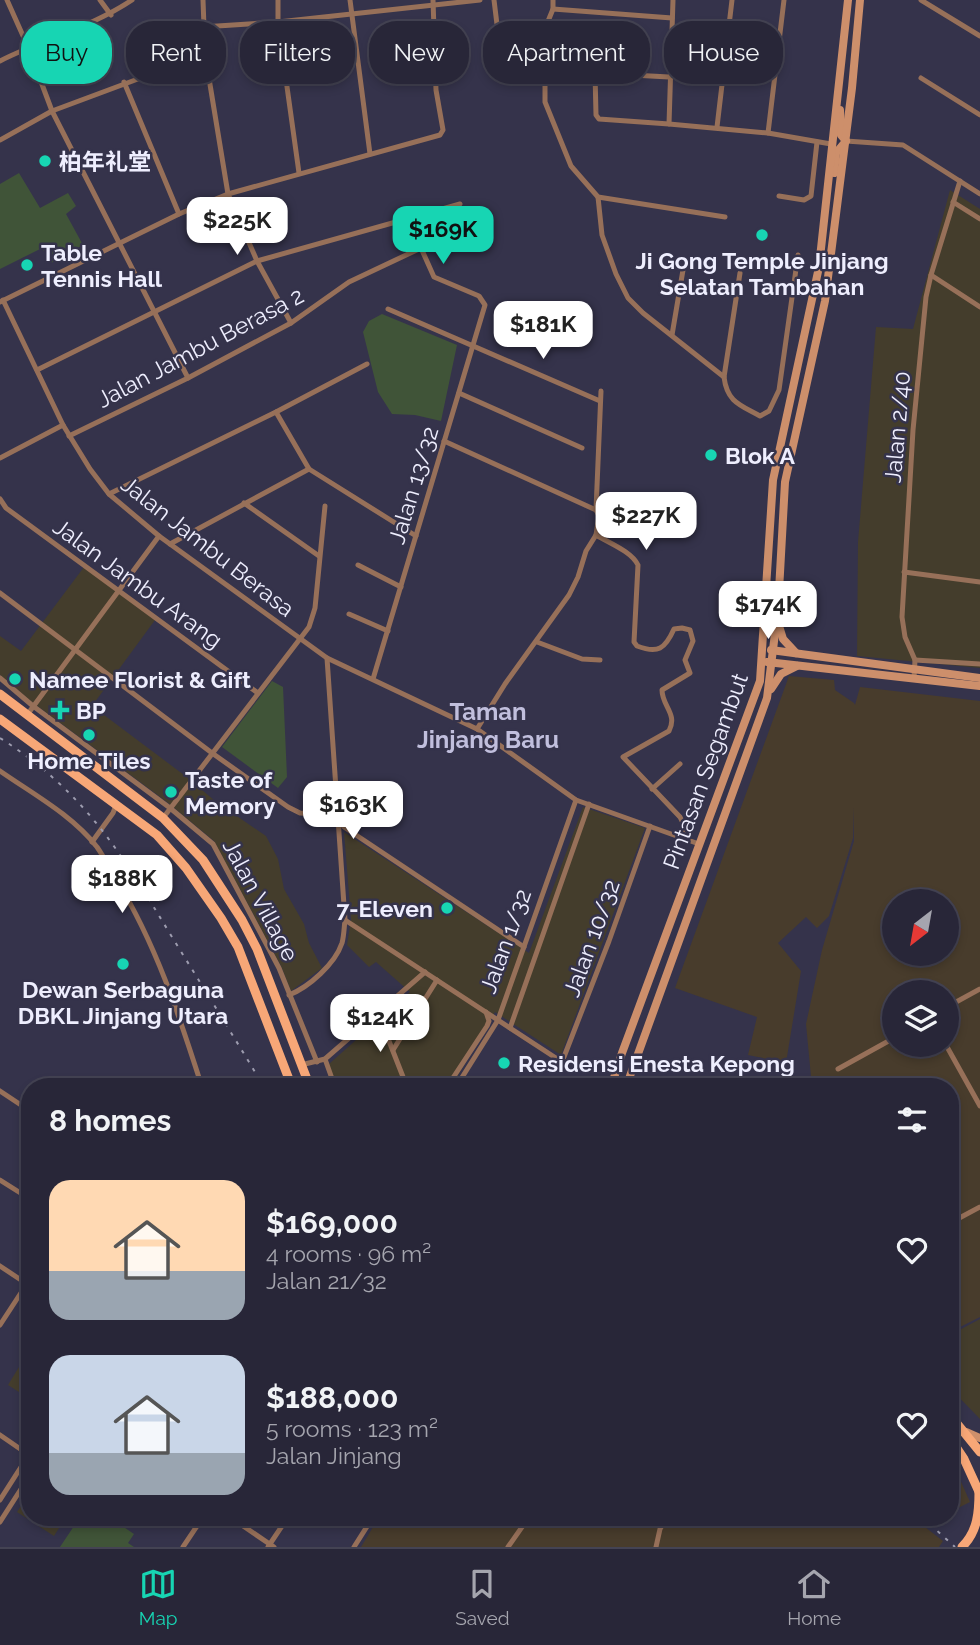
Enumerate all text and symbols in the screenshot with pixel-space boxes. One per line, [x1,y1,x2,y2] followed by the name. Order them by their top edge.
[21,21,112,84] chip: Buy
[126,21,226,84] chip: Rent
[240,21,355,84] chip: Filters
[369,21,469,84] chip: New
[483,21,650,84] chip: Apartment
[664,21,783,84] chip: House
[59,148,151,175] place label: 柏年礼堂
[37,153,53,169] marker: 柏年礼堂
[188,198,286,257] pin: $225K
[203,206,271,233] text: $225K
[394,206,492,266] pin: $169K
[409,215,477,242] text: $169K
[754,227,770,243] marker: Ji Gong Temple Jinjang Selatan Tambahan
[41,239,163,292] place label: Table Tennis Hall
[635,247,889,300] place label: Ji Gong Temple Jinjang Selatan Tambahan
[19,257,35,273] marker: Table Tennis Hall
[92,281,308,413] street label: Jalan Jambu Berasa 2
[494,302,592,361] pin: $181K
[510,310,576,337] text: $181K
[879,370,915,484] street label: Jalan 2/40
[382,423,444,547] street label: Jalan 13/32
[725,442,796,469] place label: Blok A
[703,447,719,463] marker: Blok A
[116,470,300,622] street label: Jalan Jambu Berasa
[597,492,695,552] pin: $227K
[612,501,680,528] text: $227K
[48,513,228,653] street label: Jalan Jambu Arang
[719,582,817,641] pin: $174K
[735,590,801,617] text: $174K
[29,666,251,693] place label: Namee Florist & Gift
[657,669,753,873] street label: Pintasan Segambut
[7,671,23,687] marker: Namee Florist & Gift
[76,697,106,724] place label: BP
[417,697,559,754] district label: Taman Jinjang Baru
[50,700,70,720] marker: BP
[81,727,97,743] marker: Home Tiles
[27,747,151,774] place label: Home Tiles
[185,766,276,819] place label: Taste of Memory
[304,782,402,841] pin: $163K
[163,784,179,800] marker: Taste of Memory
[319,790,387,817] text: $163K
[218,834,304,966] street label: Jalan Village
[73,856,171,915] pin: $188K
[87,864,157,891] text: $188K
[557,876,625,1000] street label: Jalan 10/32
[474,885,536,997] street label: Jalan 1/32
[882,889,959,966] north arrow
[882,889,959,1057] map controls
[337,895,433,922] place label: 7-Eleven
[439,900,455,916] marker: 7-Eleven
[115,956,131,972] marker: Dewan Serbaguna DBKL Jinjang Utara
[18,976,228,1029] place label: Dewan Serbaguna DBKL Jinjang Utara
[882,980,959,1057] button: layers
[331,995,429,1054] pin: $124K
[346,1003,414,1030] text: $124K
[518,1050,795,1077] place label: Residensi Enesta Kepong
[496,1055,512,1071] marker: Residensi Enesta Kepong
[893,1101,931,1139] icon: filters
[49,1103,171,1138] text: 8 homes
[266,1205,398,1240] text: $169,000
[105,1208,189,1292] icon: home
[893,1231,931,1269] icon: heart
[266,1240,431,1267] text: 4 rooms · 96 m²
[266,1267,387,1294] text: Jalan 21/32
[266,1380,398,1415] text: $188,000
[105,1383,189,1467] icon: home
[893,1406,931,1444] icon: heart
[266,1415,438,1442] text: 5 rooms · 123 m²
[266,1442,402,1469] text: Jalan Jinjang
[139,1565,178,1629] tab: Map
[455,1565,510,1629] tab: Saved
[787,1565,841,1629] tab: Home

